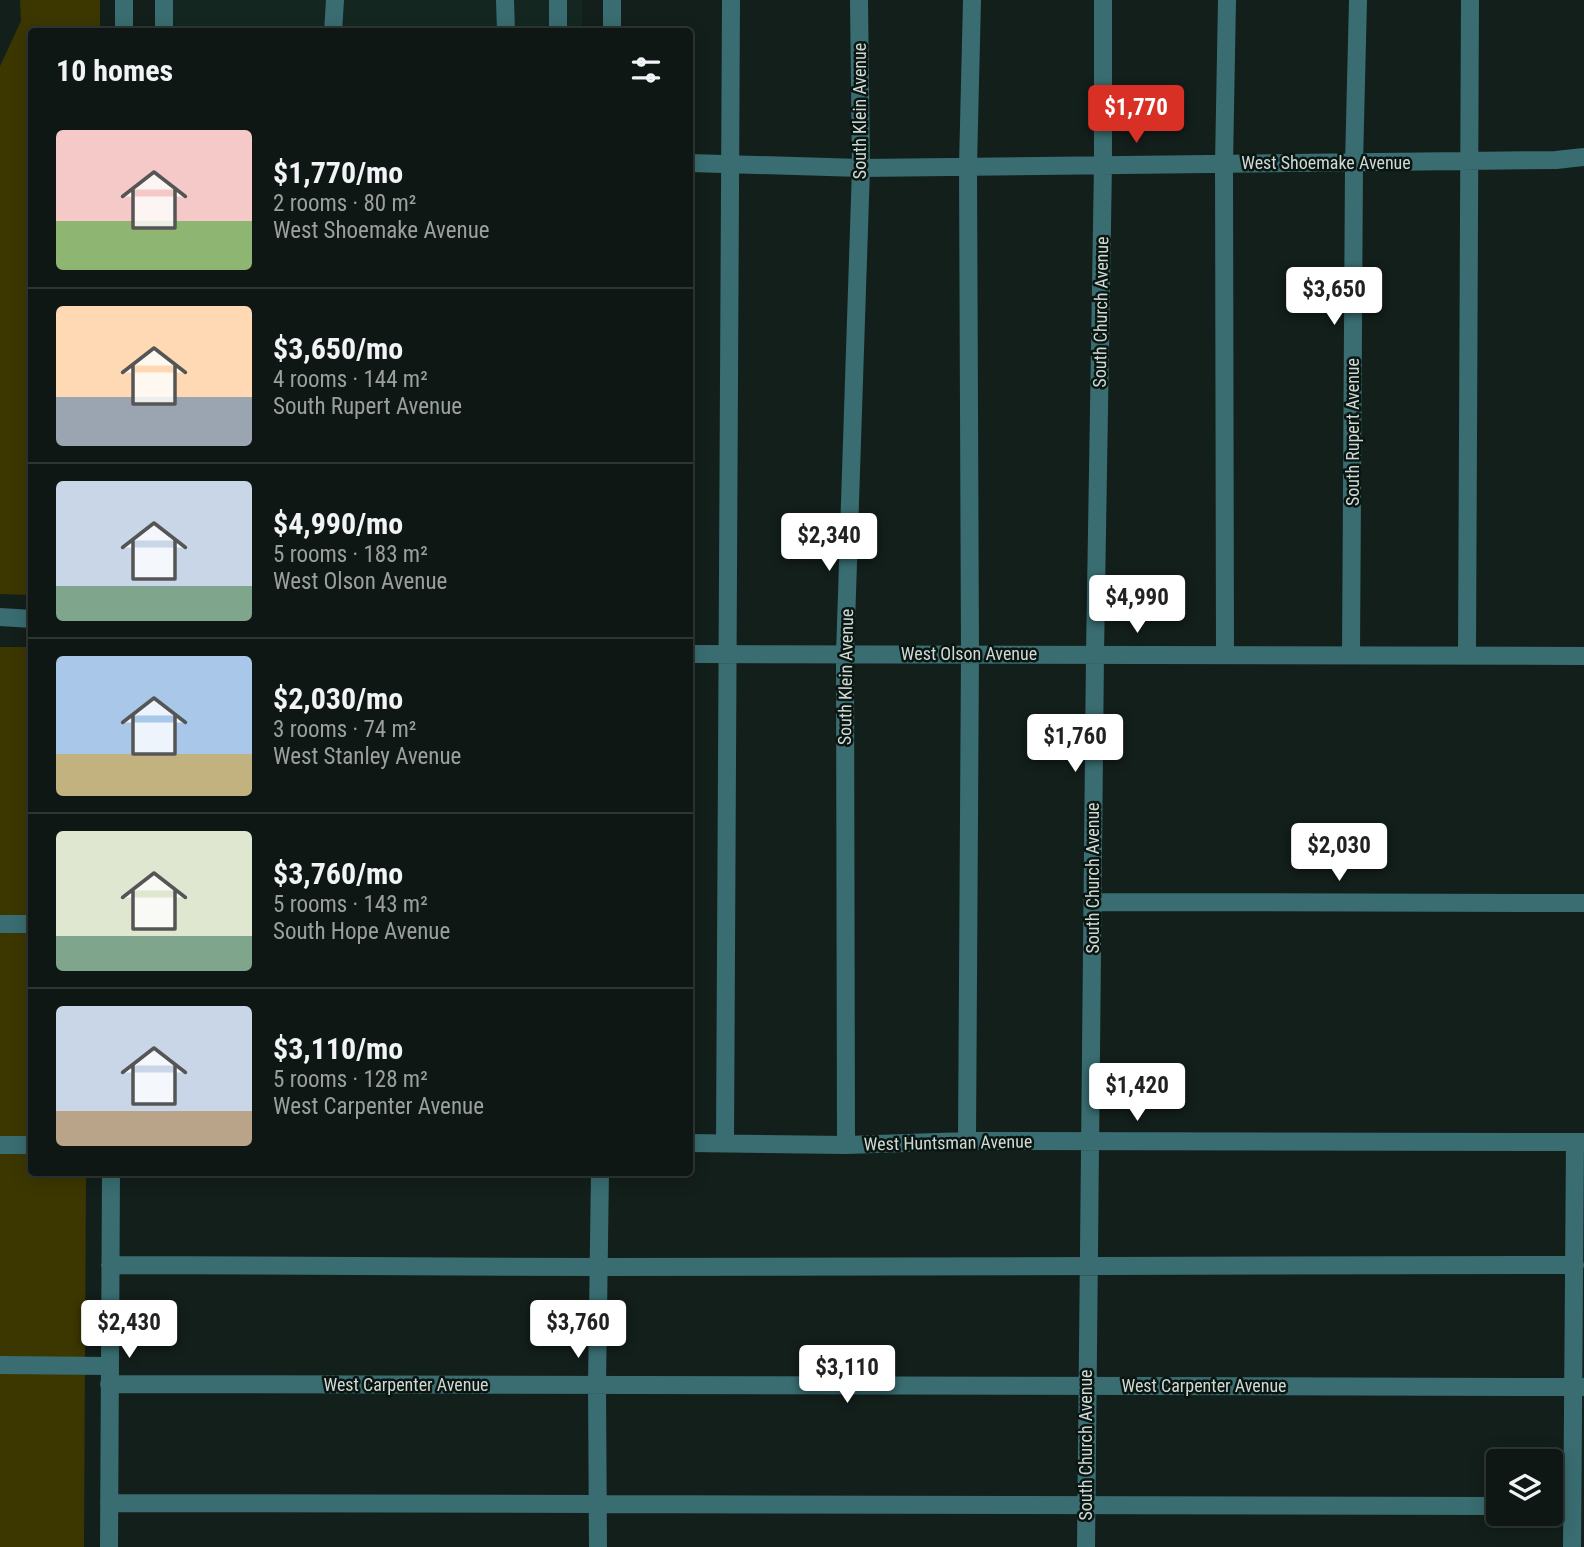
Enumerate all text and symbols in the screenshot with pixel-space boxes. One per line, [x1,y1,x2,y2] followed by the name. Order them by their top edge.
[849,43,870,179] street label: South Klein Avenue
[627,51,665,89] icon: filters
[56,53,173,88] text: 10 homes
[1079,86,1193,145] pin: $1,770
[1104,94,1168,121] text: $1,770
[1241,152,1411,173] street label: West Shoemake Avenue
[273,155,403,190] text: $1,770/mo
[112,158,196,242] icon: home
[273,190,416,217] text: 2 rooms · 80 m²
[273,217,490,244] text: West Shoemake Avenue
[1089,236,1112,388] street label: South Church Avenue
[1277,268,1391,327] pin: $3,650
[1302,276,1366,303] text: $3,650
[273,331,403,366] text: $3,650/mo
[112,334,196,418] icon: home
[1342,358,1363,506] street label: South Rupert Avenue
[273,366,428,393] text: 4 rooms · 144 m²
[273,393,462,420] text: South Rupert Avenue
[273,506,403,541] text: $4,990/mo
[112,509,196,593] icon: home
[772,514,886,573] pin: $2,340
[797,522,861,549] text: $2,340
[273,541,428,568] text: 5 rooms · 183 m²
[273,568,447,595] text: West Olson Avenue
[1080,576,1194,635] pin: $4,990
[1105,584,1169,611] text: $4,990
[834,609,857,745] street label: South Klein Avenue
[901,643,1037,664] street label: West Olson Avenue
[273,681,403,716] text: $2,030/mo
[112,684,196,768] icon: home
[1018,714,1132,774] pin: $1,760
[273,716,416,743] text: 3 rooms · 74 m²
[1043,723,1107,750] text: $1,760
[273,743,461,770] text: West Stanley Avenue
[1082,802,1103,954] street label: South Church Avenue
[1282,824,1396,883] pin: $2,030
[1307,832,1371,859] text: $2,030
[273,856,403,891] text: $3,760/mo
[112,859,196,943] icon: home
[273,891,428,918] text: 5 rooms · 143 m²
[273,918,450,945] text: South Hope Avenue
[273,1031,403,1066] text: $3,110/mo
[112,1034,196,1118] icon: home
[1080,1064,1194,1123] pin: $1,420
[273,1066,428,1093] text: 5 rooms · 128 m²
[1105,1072,1169,1099] text: $1,420
[273,1093,484,1120] text: West Carpenter Avenue
[864,1131,1032,1154] street label: West Huntsman Avenue
[72,1300,186,1360] pin: $2,430
[521,1300,635,1360] pin: $3,760
[97,1309,161,1336] text: $2,430
[546,1309,610,1336] text: $3,760
[790,1346,904,1405] pin: $3,110
[815,1354,879,1381] text: $3,110
[1075,1369,1096,1521] street label: South Church Avenue
[323,1374,489,1395] street label: West Carpenter Avenue
[1121,1375,1287,1396] street label: West Carpenter Avenue
[1486,1449,1563,1526] map controls
[1486,1449,1563,1526] button: layers

